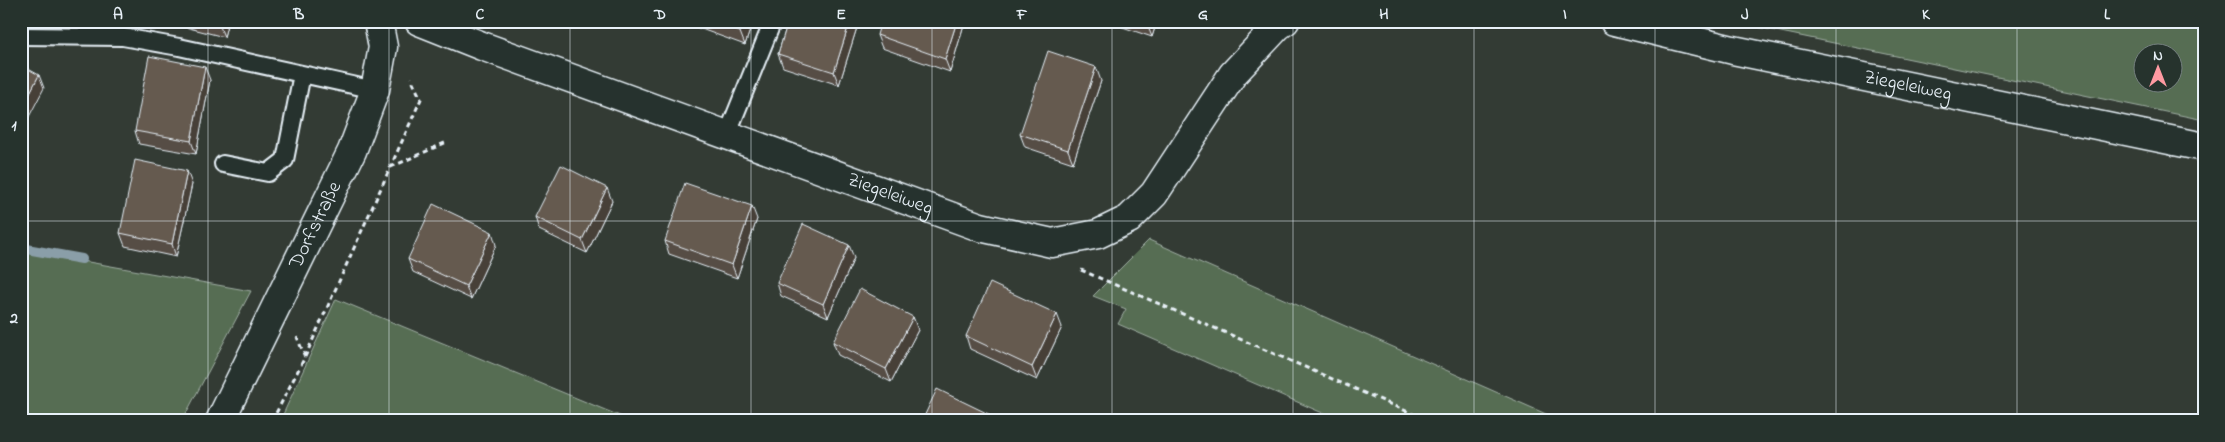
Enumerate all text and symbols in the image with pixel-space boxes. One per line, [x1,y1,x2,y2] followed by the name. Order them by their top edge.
[113,3,123,27] text: A
[293,3,305,27] text: B
[476,3,485,27] text: C
[653,3,666,27] text: D
[836,3,846,27] text: E
[1016,3,1028,27] text: F
[1198,3,1208,27] text: G
[1379,3,1389,27] text: H
[1563,3,1567,27] text: I
[1741,3,1749,27] text: J
[1922,3,1931,27] text: K
[2104,3,2111,27] text: L
[2132,42,2182,92] north arrow
[2153,46,2163,67] text: N
[1861,63,1954,110] street label: Ziegeleiweg
[11,114,17,138] text: 1
[843,166,937,224] street label: Ziegeleiweg
[282,177,349,275] street label: Dorfstraße
[9,307,18,331] text: 2

